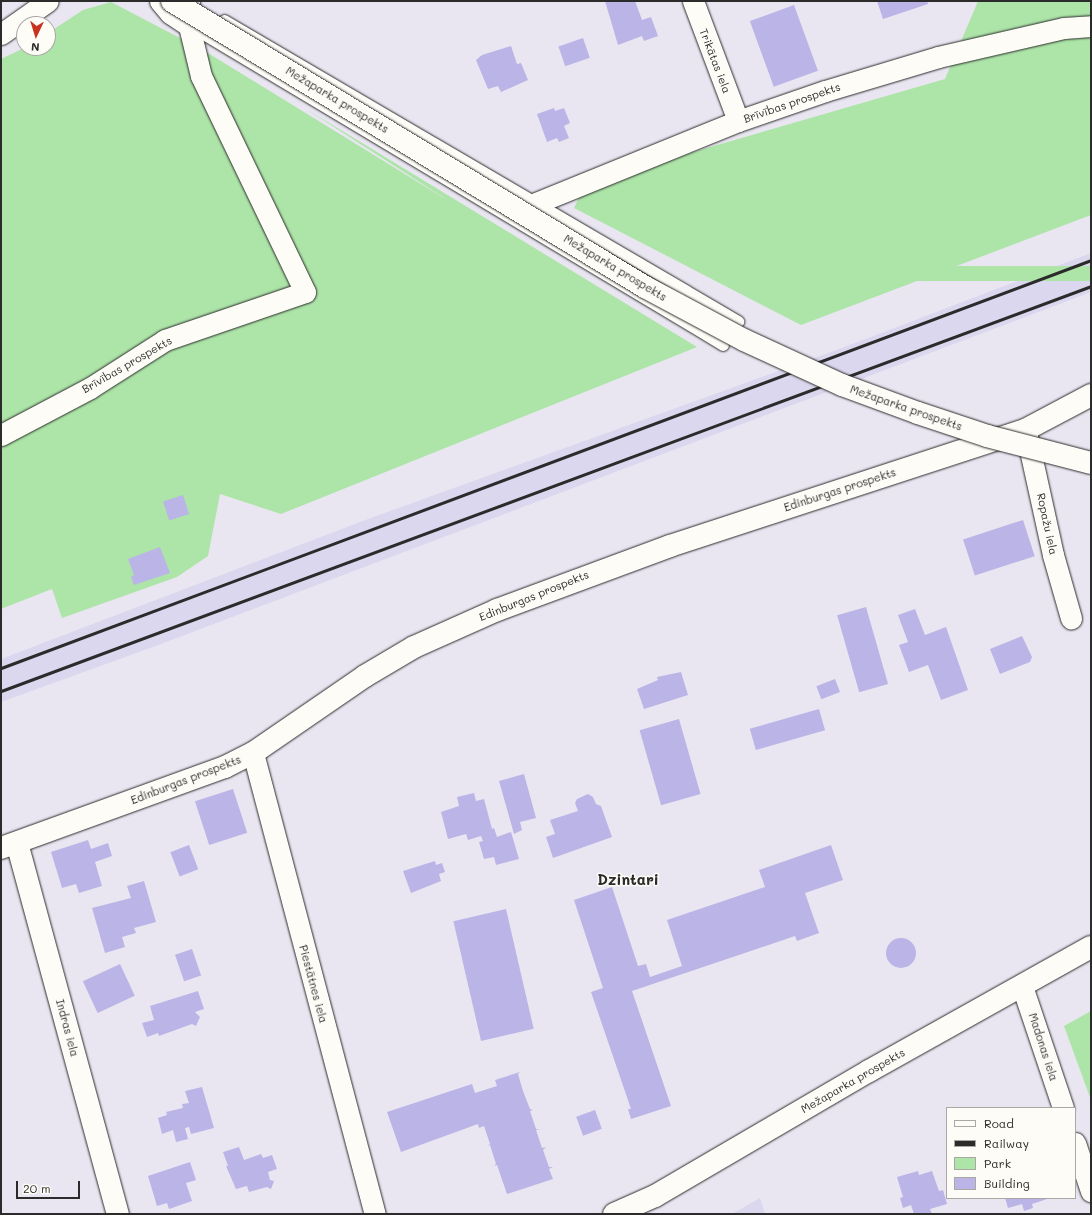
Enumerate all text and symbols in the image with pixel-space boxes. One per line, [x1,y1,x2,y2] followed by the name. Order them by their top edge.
[16,16,56,56] north arrow
[697,27,733,95] street label: Trikātas iela
[31,40,40,55] text: N
[283,64,391,136] street label: Mežaparka prospekts
[742,80,842,126] street label: Brīvības prospekts
[561,232,669,304] street label: Mežaparka prospekts
[80,334,174,396] street label: Brīvības prospekts
[848,383,964,433] street label: Mežaparka prospekts
[782,466,898,514] street label: Edinburgas prospekts
[1034,492,1060,556] street label: Ropažu iela
[477,568,591,624] street label: Edinburgas prospekts
[129,753,243,807] street label: Edinburgas prospekts
[597,871,659,889] district label: Dzintari
[296,943,330,1025] street label: Piestātnes iela
[53,998,81,1058] street label: Indras iela
[1026,1011,1060,1083] street label: Madonas iela
[799,1046,907,1116] street label: Mežaparka prospekts
[946,1107,1076,1199] legend
[984,1115,1014,1131] text: Road
[984,1135,1029,1151] text: Railway
[984,1155,1011,1171] text: Park
[18,1173,82,1199] scale bar
[984,1175,1030,1191] text: Building
[23,1180,51,1196] text: 20 m

